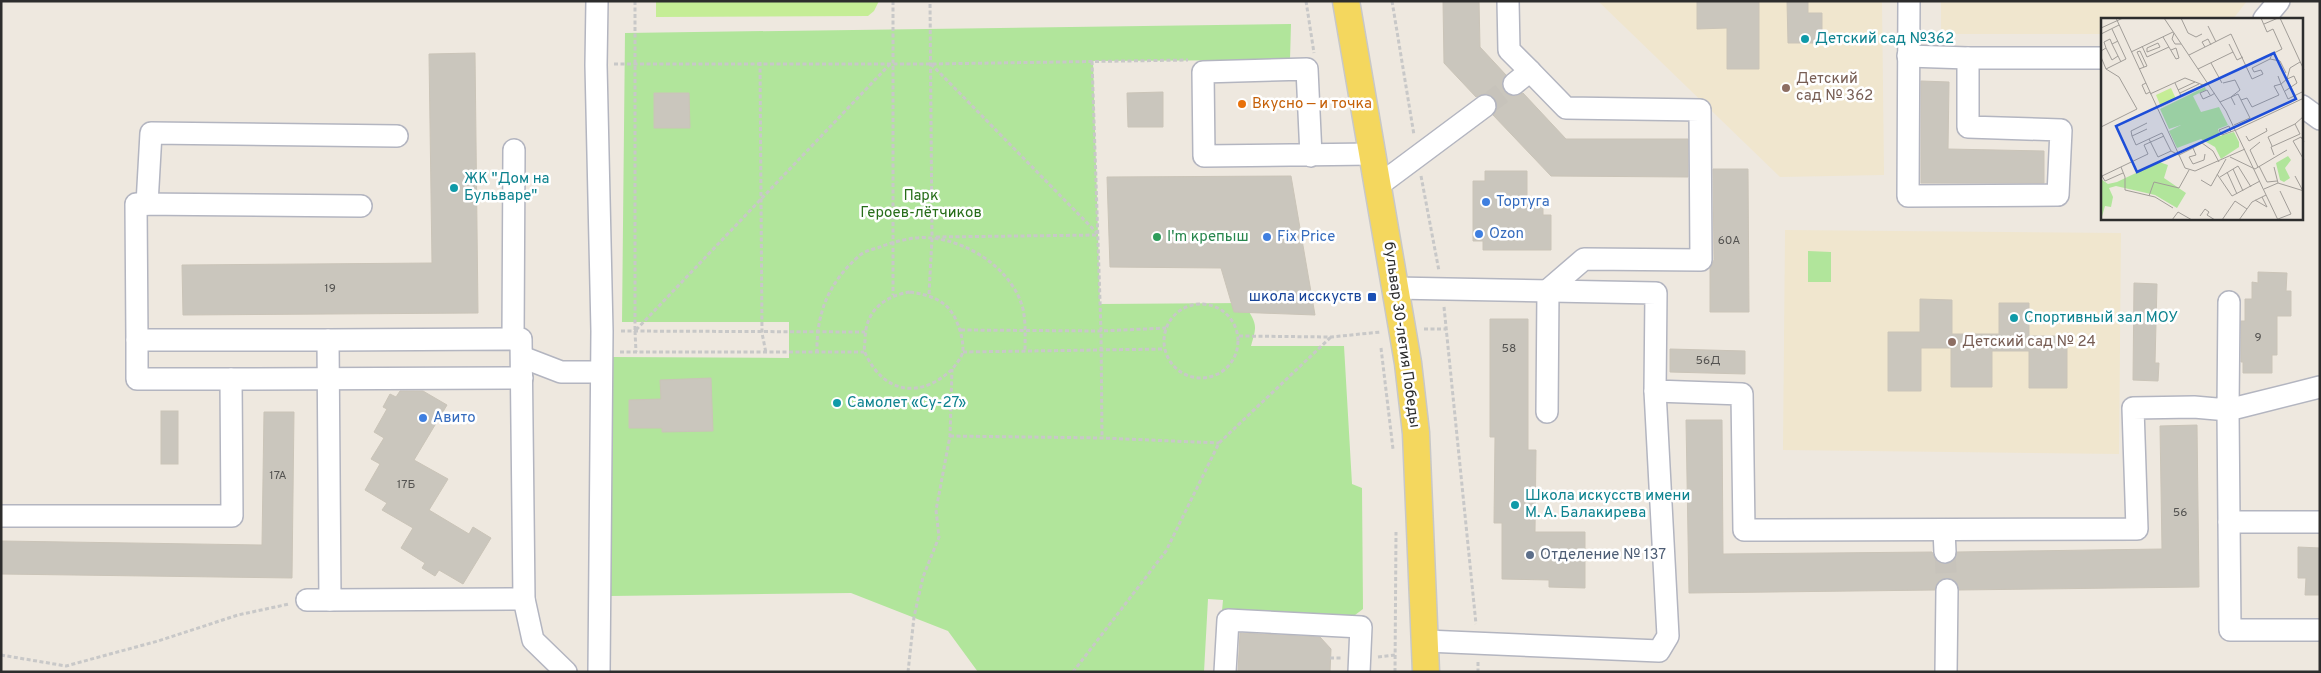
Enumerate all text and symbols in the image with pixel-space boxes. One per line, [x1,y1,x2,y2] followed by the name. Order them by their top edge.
[2101,18,2304,220] inset map
[1815,30,1954,49] place label: Детский сад №362
[1799,33,1811,45] marker: Детский сад №362
[1796,70,1873,106] place label: Детский сад № 362
[1780,82,1792,94] marker: Детский сад № 362
[1252,95,1372,114] place label: Вкусно — и точка
[1236,98,1248,110] marker: Вкусно — и точка
[464,170,550,206] place label: ЖК "Дом на Бульваре"
[448,182,460,194] marker: ЖК "Дом на Бульваре"
[860,187,982,223] park label: Парк Героев-лётчиков
[1496,193,1550,212] place label: Тортуга
[1480,196,1492,208] marker: Тортуга
[1489,225,1524,244] place label: Ozon
[1167,228,1249,247] place label: I'm крепыш
[1277,228,1335,247] place label: Fix Price
[1473,228,1485,240] marker: Ozon
[1151,231,1163,243] marker: I'm крепыш
[1261,231,1273,243] marker: Fix Price
[1718,233,1740,249] house number: 60А
[1379,241,1423,429] street label: бульвар 30-летия Победы
[324,281,336,297] house number: 19
[1249,288,1362,307] place label: школа исскуств
[1366,291,1378,303] marker: школа исскуств
[2024,309,2178,328] place label: Спортивный зал МОУ
[2008,312,2020,324] marker: Спортивный зал МОУ
[2254,330,2262,346] house number: 9
[1962,333,2096,352] place label: Детский сад № 24
[1946,336,1958,348] marker: Детский сад № 24
[1502,341,1516,357] house number: 58
[1696,353,1720,369] house number: 56Д
[847,394,967,413] place label: Самолет «Су-27»
[831,397,843,409] marker: Самолет «Су-27»
[433,409,476,428] place label: Авито
[417,412,429,424] marker: Авито
[269,468,287,484] house number: 17А
[397,477,415,493] house number: 17Б
[1525,487,1690,523] place label: Школа искусств имени М. А. Балакирева
[1509,499,1521,511] marker: Школа искусств имени М. А. Балакирева
[2173,505,2187,521] house number: 56
[1540,546,1666,565] place label: Отделение № 137
[1524,549,1536,561] marker: Отделение № 137

